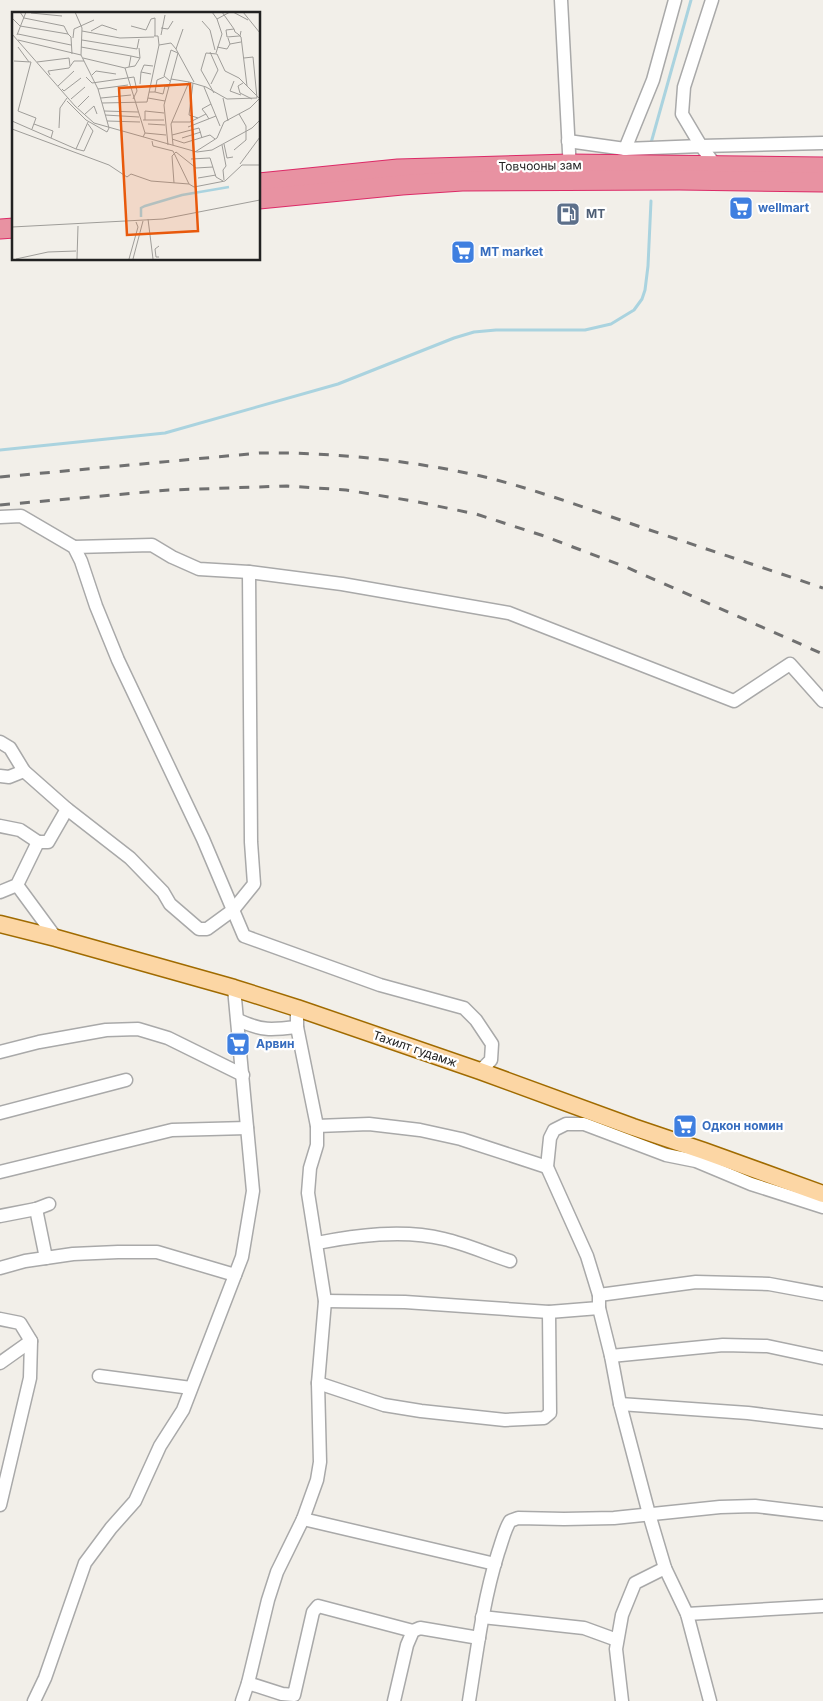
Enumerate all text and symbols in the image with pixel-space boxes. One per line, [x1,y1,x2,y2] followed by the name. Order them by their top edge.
[12,12,260,260] inset map
[498,157,582,174] street label: Товчооны зам
[728,195,754,221] supermarket icon: wellmart
[758,200,810,215] place label: wellmart
[555,201,581,227] fuel station icon: МТ
[586,206,605,221] place label: МТ
[450,239,476,265] supermarket icon: MT market
[480,244,544,259] place label: MT market
[371,1027,459,1070] street label: Тахилт гудамж
[225,1031,251,1057] supermarket icon: Арвин
[256,1036,294,1051] place label: Арвин
[672,1113,698,1139] supermarket icon: Одкон номин
[702,1118,783,1133] place label: Одкон номин

